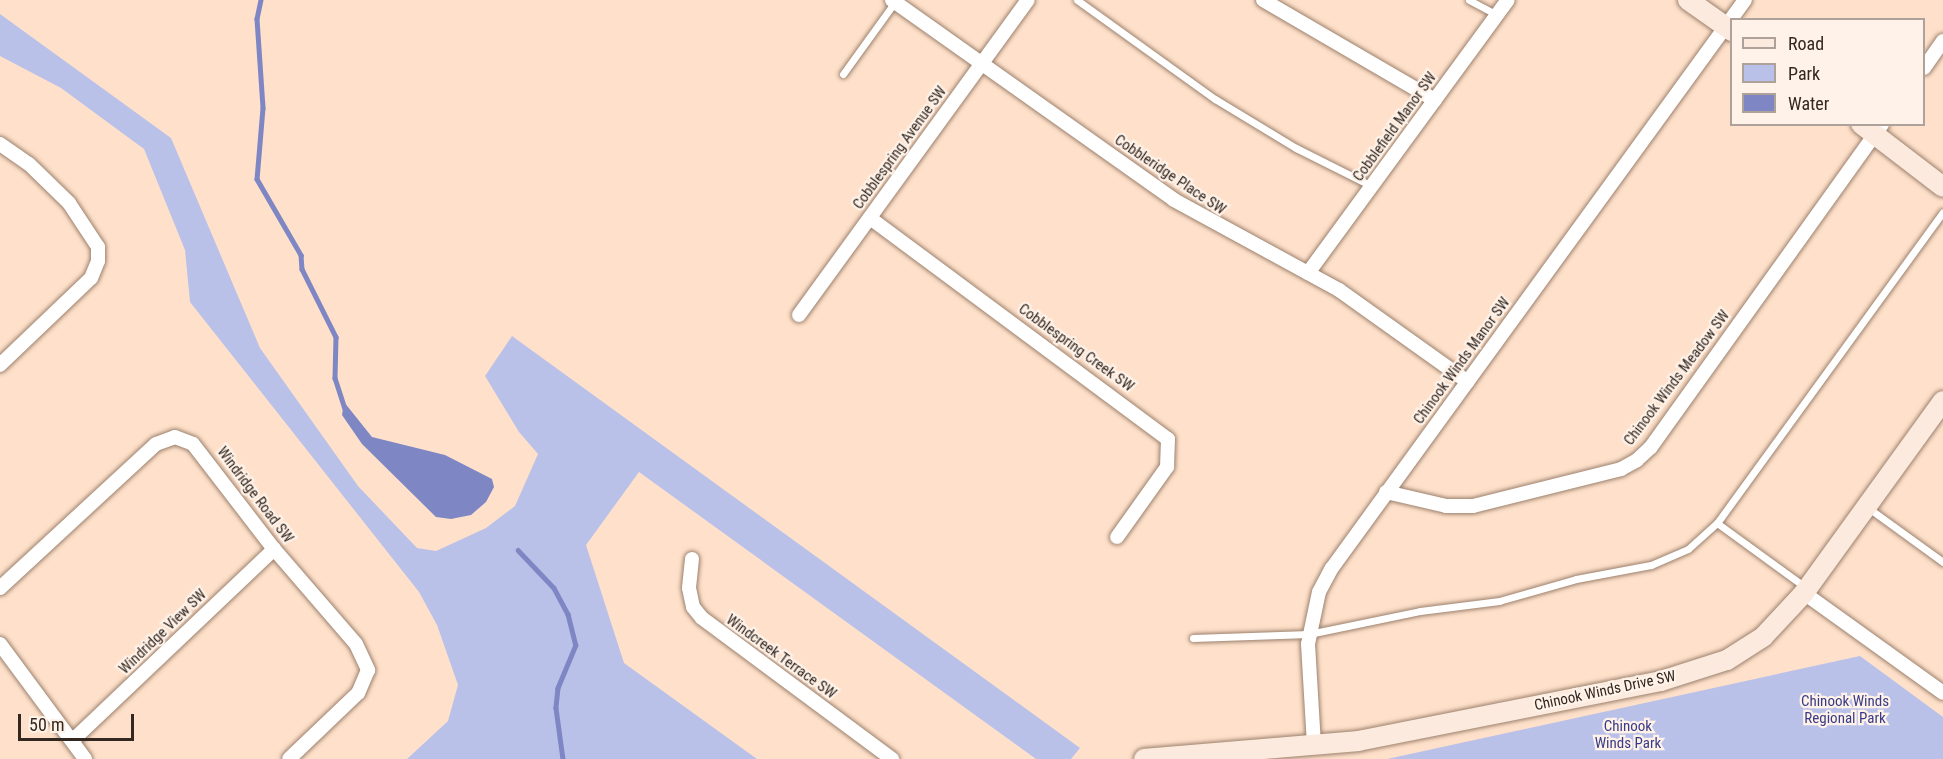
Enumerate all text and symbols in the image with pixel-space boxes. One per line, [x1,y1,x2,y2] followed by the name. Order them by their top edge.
[1730,18,1925,126] legend
[1788,33,1824,54] text: Road
[1788,63,1820,84] text: Park
[1349,69,1441,185] street label: Cobblefield Manor SW
[849,83,951,213] street label: Cobblespring Avenue SW
[1788,93,1829,114] text: Water
[1111,131,1229,219] street label: Cobbleridge Place SW
[1410,294,1514,428] street label: Chinook Winds Manor SW
[1015,300,1137,396] street label: Cobblespring Creek SW
[1620,307,1734,449] street label: Chinook Winds Meadow SW
[213,443,297,547] street label: Windridge Road SW
[116,586,210,678] street label: Windridge View SW
[722,611,840,703] street label: Windcreek Terrace SW
[1533,667,1677,715] street label: Chinook Winds Drive SW
[1801,692,1889,727] park label: Chinook Winds Regional Park
[21,702,136,740] scale bar
[29,714,64,735] text: 50 m
[1595,717,1661,752] park label: Chinook Winds Park

